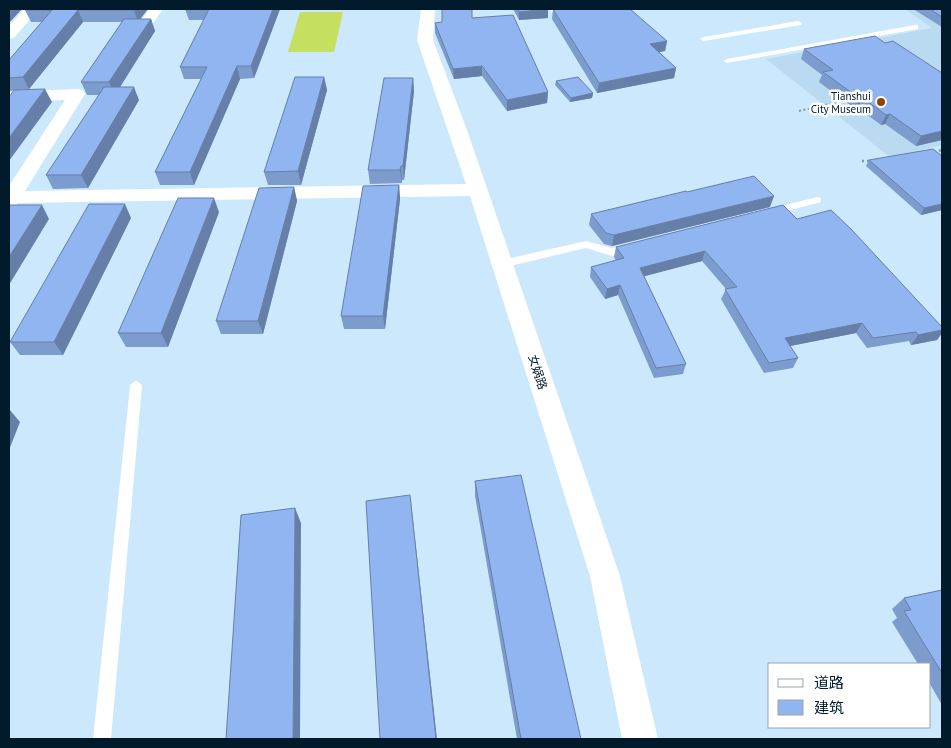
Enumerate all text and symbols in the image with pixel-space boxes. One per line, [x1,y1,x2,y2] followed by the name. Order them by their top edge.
[811,89,871,116] place label: Tianshui City Museum
[875,96,887,108] marker: Tianshui City Museum
[525,353,551,391] street label: 女娲路
[768,663,931,728] legend
[814,673,844,692] text: 道路
[814,698,844,717] text: 建筑

